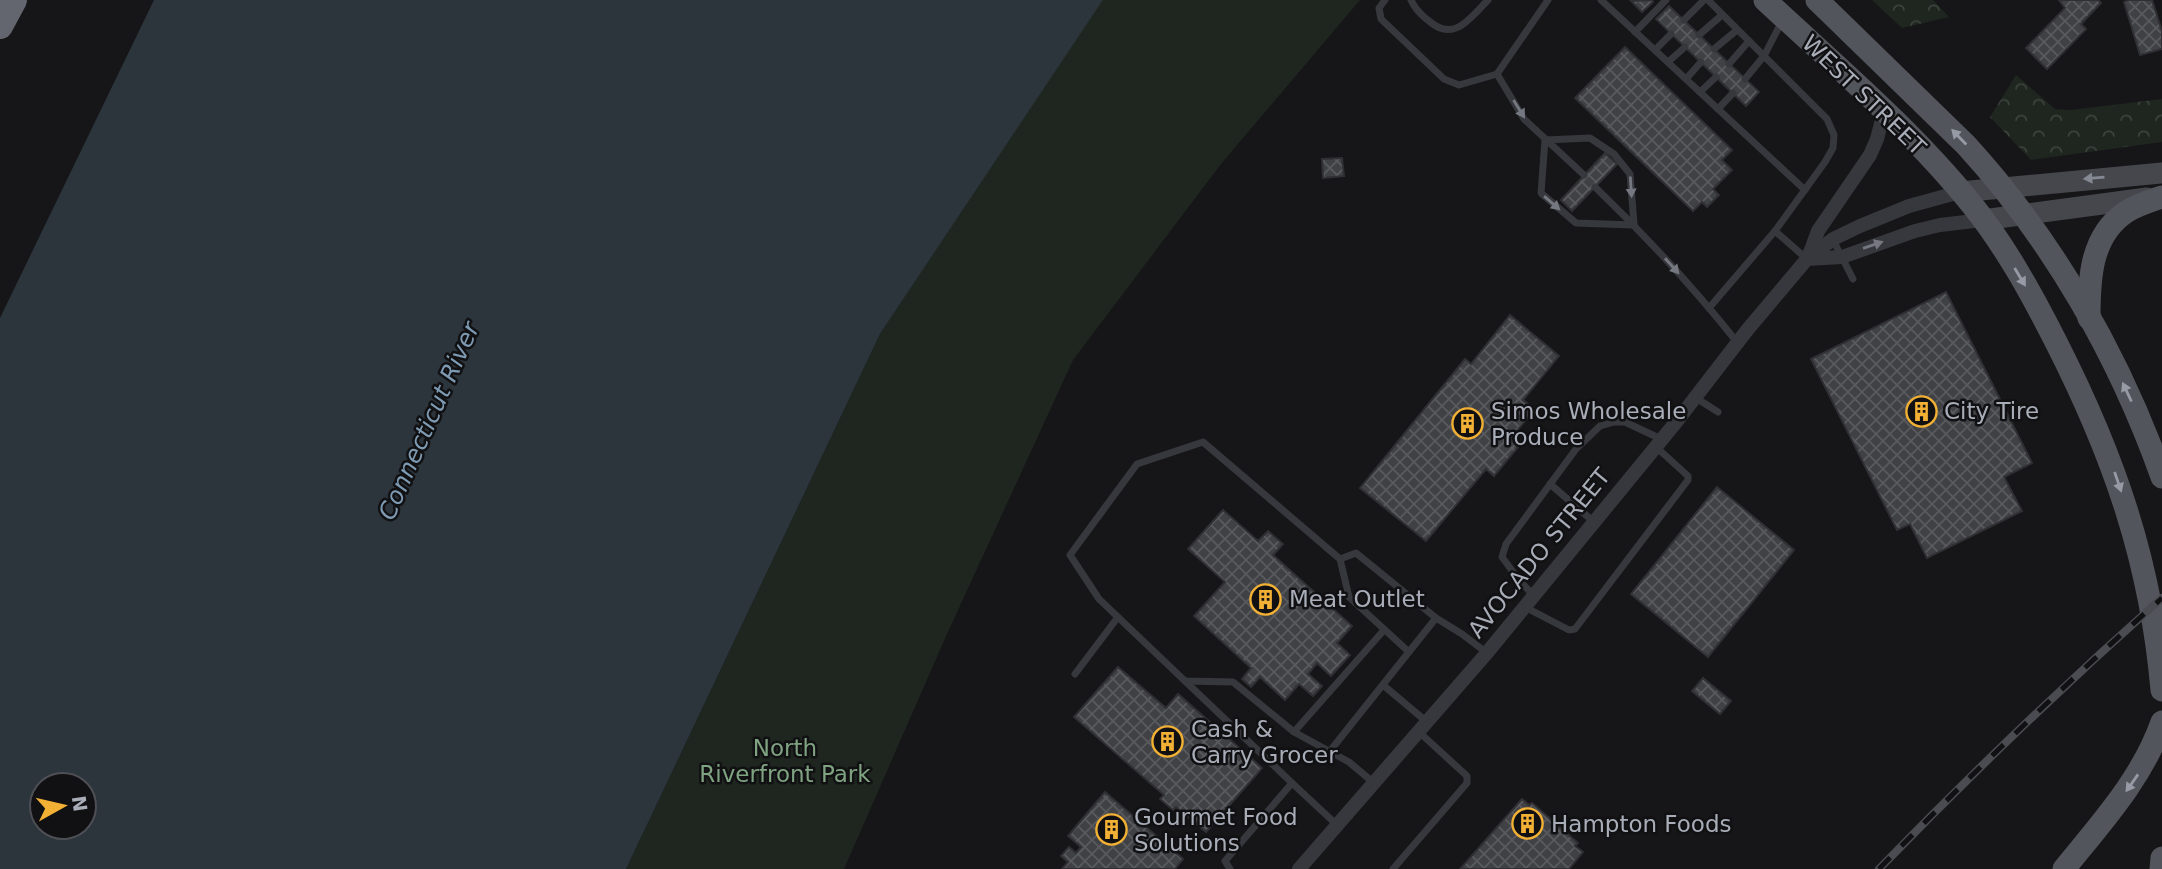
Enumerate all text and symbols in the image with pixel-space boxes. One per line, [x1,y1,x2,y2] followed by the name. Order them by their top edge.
[1797,30,1932,161] street label: WEST STREET
[1512,99,1525,119] one-way arrow
[1951,129,1967,146] one-way arrow
[2083,173,2105,184] one-way arrow
[1626,176,1637,198] one-way arrow
[1544,195,1561,210] one-way arrow
[1863,239,1884,250] one-way arrow
[1664,257,1680,275] one-way arrow
[2014,267,2027,286] one-way arrow
[373,316,486,524] water label: Connecticut River
[2122,381,2133,402] one-way arrow
[1904,394,1938,428] building icon: City Tire
[1491,398,1686,450] place label: Simos Wholesale Produce
[1944,398,2039,424] place label: City Tire
[1451,407,1485,441] building icon: Simos Wholesale Produce
[1463,462,1616,643] street label: AVOCADO STREET
[2113,471,2124,492] one-way arrow
[1249,582,1283,616] building icon: Meat Outlet
[1289,586,1425,612] place label: Meat Outlet
[1191,716,1338,768] place label: Cash & Carry Grocer
[1151,725,1185,759] building icon: Cash & Carry Grocer
[699,735,871,787] park label: North Riverfront Park
[28,771,98,841] north arrow
[2125,774,2139,792] one-way arrow
[68,794,92,813] text: N
[1134,804,1298,856] place label: Gourmet Food Solutions
[1511,807,1545,841] building icon: Hampton Foods
[1551,811,1732,837] place label: Hampton Foods
[1094,813,1128,847] building icon: Gourmet Food Solutions

